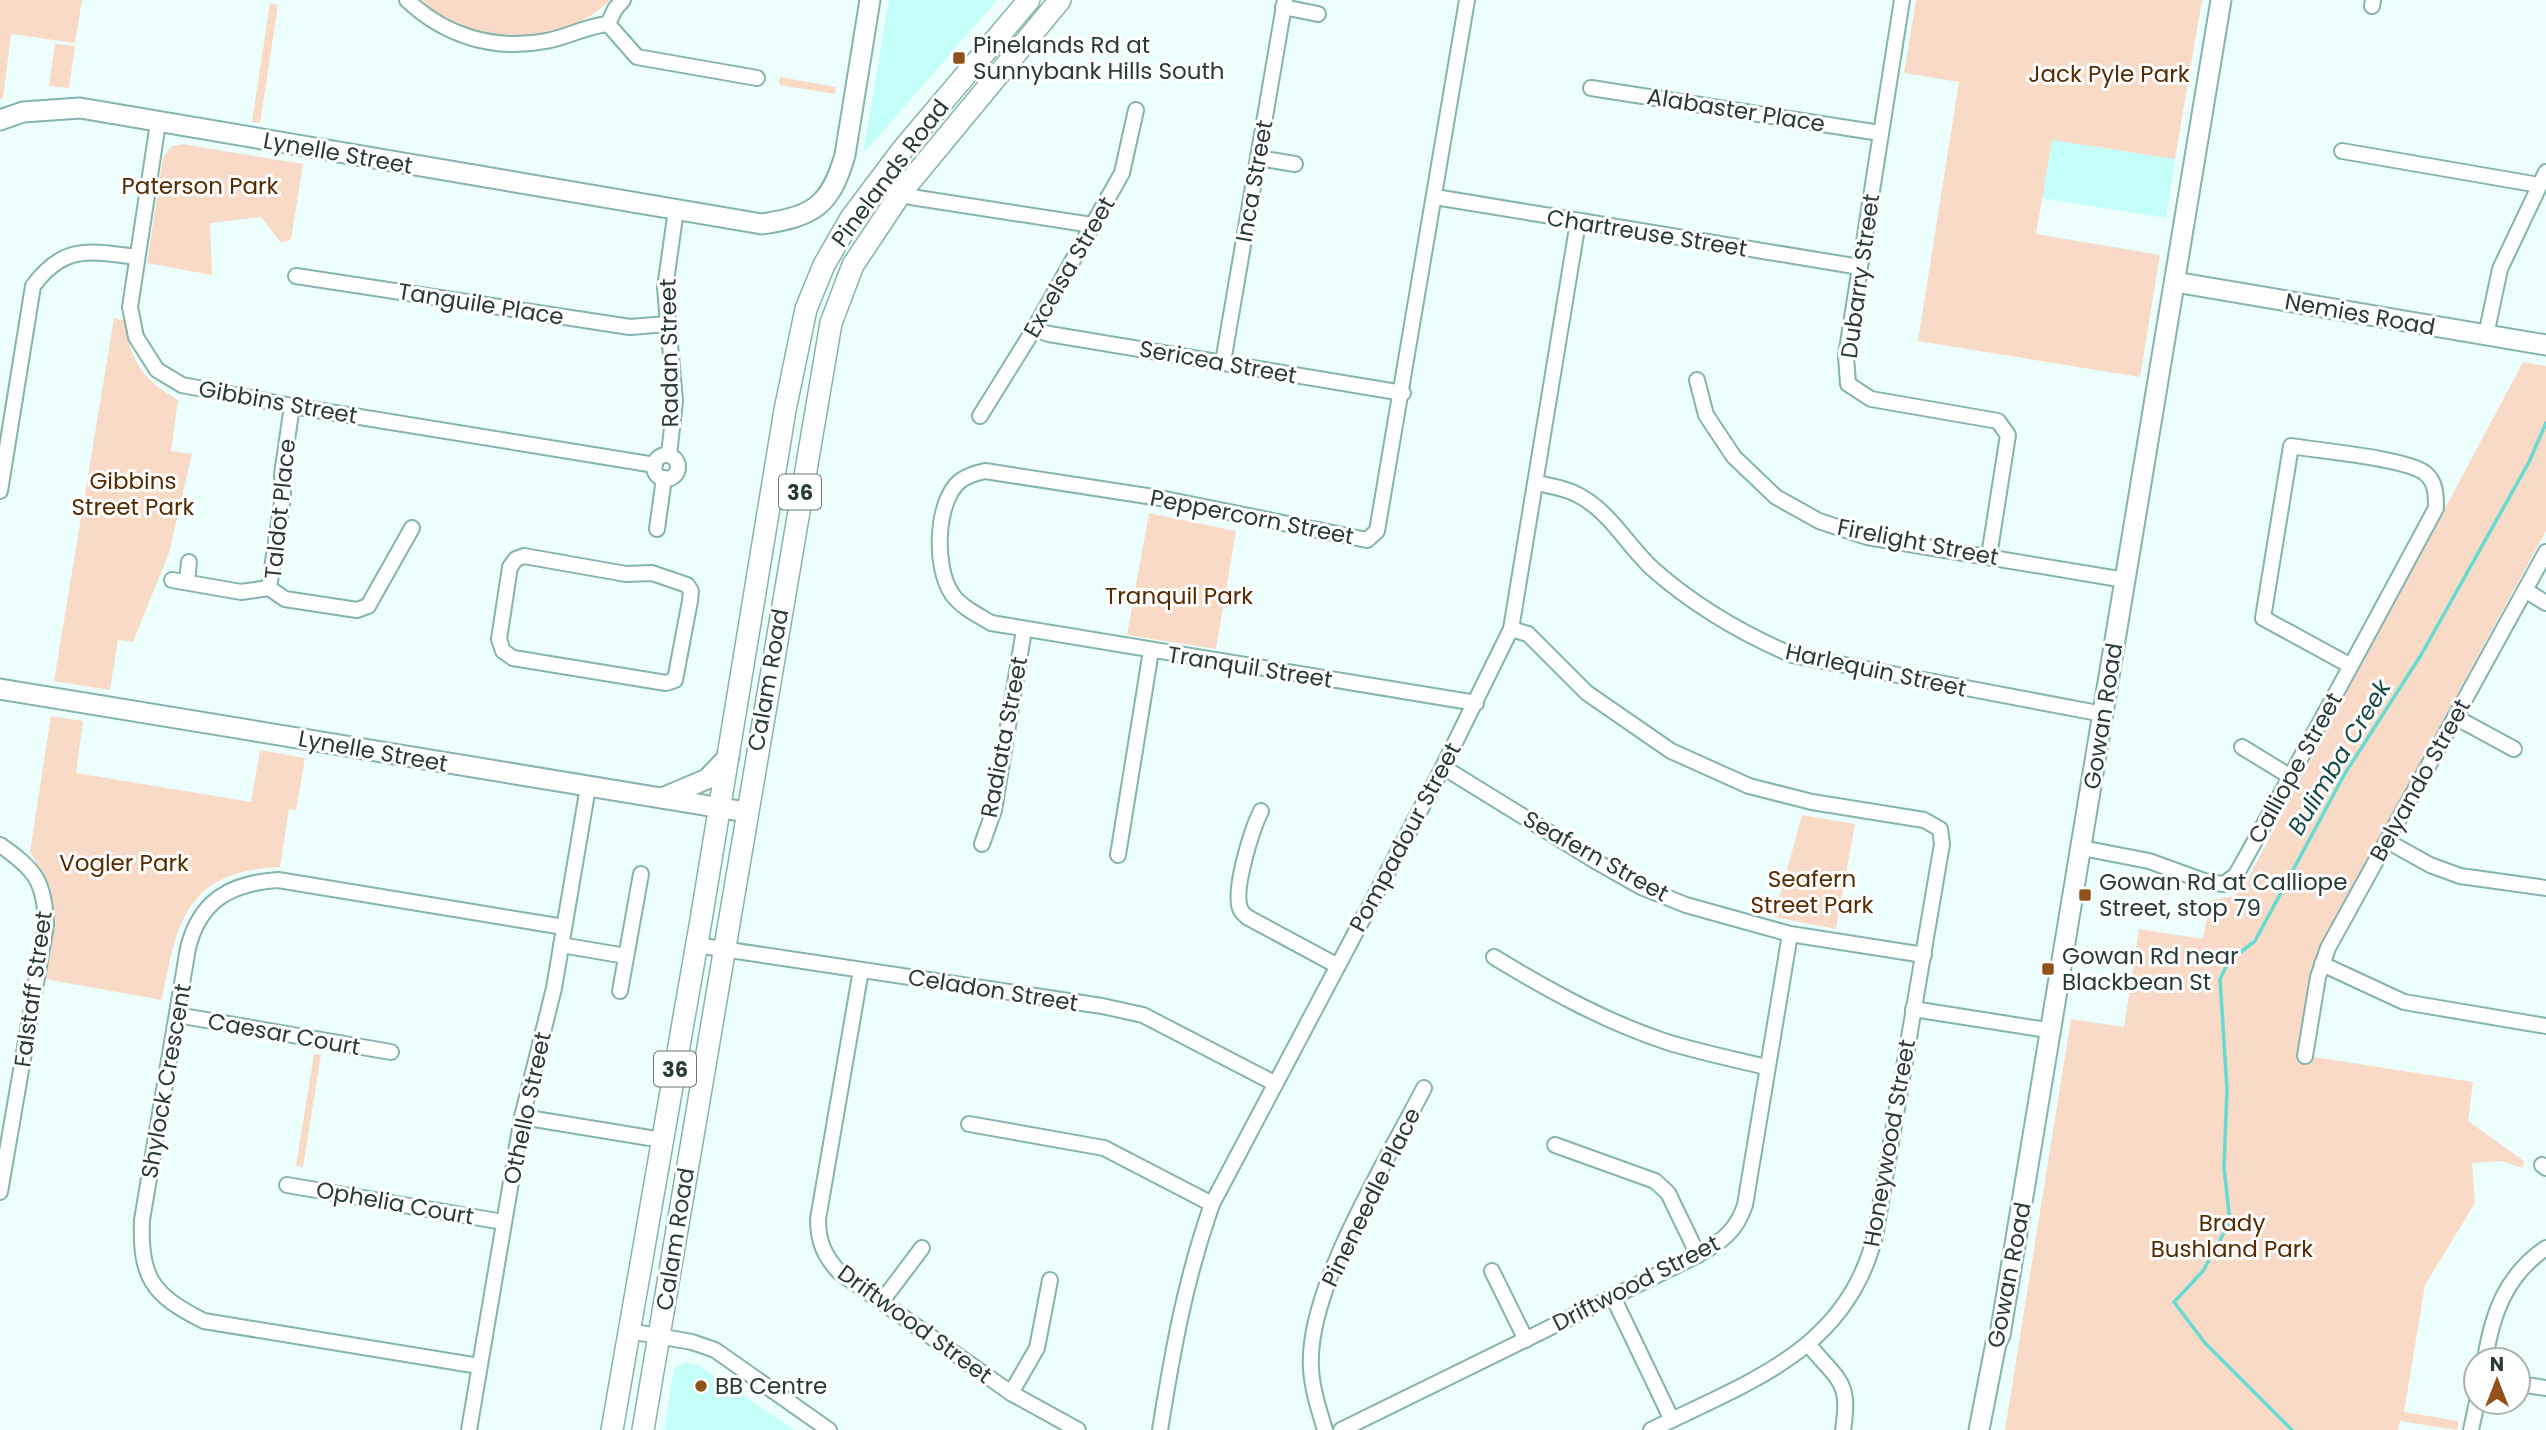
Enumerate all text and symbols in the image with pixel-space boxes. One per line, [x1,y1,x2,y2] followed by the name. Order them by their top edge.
[973,29,1224,87] place label: Pinelands Rd at Sunnybank Hills South
[951,50,967,66] marker: Pinelands Rd at Sunnybank Hills South
[2028,58,2190,90] park label: Jack Pyle Park
[1645,80,1827,140] street label: Alabaster Place
[824,93,956,253] street label: Pinelands Road
[1228,117,1280,245] street label: Inca Street
[261,124,415,182] street label: Lynelle Street
[122,170,279,202] park label: Paterson Park
[1016,191,1122,343] street label: Excelsa Street
[1833,192,1887,360] street label: Dubarry Street
[1545,201,1749,265] street label: Chartreuse Street
[396,275,566,333] street label: Tanguile Place
[652,278,686,428] street label: Radan Street
[2282,285,2438,343] street label: Nemies Road
[1137,332,1299,392] street label: Sericea Street
[196,372,360,432] street label: Gibbins Street
[257,437,303,581] street label: Taldot Place
[72,465,195,523] park label: Gibbins Street Park
[779,475,821,510] road number: 36
[1147,482,1357,552] street label: Peppercorn Street
[1835,511,2001,573] street label: Firelight Street
[1105,580,1253,612] park label: Tranquil Park
[740,606,796,754] street label: Calam Road
[1783,635,1969,705] street label: Harlequin Street
[1165,638,1335,696] street label: Tranquil Street
[2076,641,2130,791] street label: Gowan Road
[973,654,1035,820] street label: Radiata Street
[2280,672,2399,841] water label: Bulimba Creek
[2240,687,2350,849] street label: Calliope Street
[2362,693,2478,867] street label: Belyando Street
[296,722,450,780] street label: Lynelle Street
[1342,737,1468,937] street label: Pompadour Street
[1517,803,1675,909] street label: Seafern Street
[59,847,189,879] park label: Vogler Park
[1751,863,1874,921] park label: Seafern Street Park
[2099,866,2347,924] place label: Gowan Rd at Calliope Street, stop 79
[2077,887,2093,903] marker: Gowan Rd at Calliope Street, stop 79
[6,909,60,1069] street label: Falstaff Street
[2062,940,2239,998] place label: Gowan Rd near Blackbean St
[906,961,1080,1019] street label: Celadon Street
[2040,961,2056,977] marker: Gowan Rd near Blackbean St
[133,981,199,1181] street label: Shylock Crescent
[205,1005,363,1063] street label: Caesar Court
[495,1029,559,1187] street label: Othello Street
[1855,1037,1923,1249] street label: Honeywood Street
[654,1052,696,1086] road number: 36
[1314,1102,1428,1292] street label: Pineneedle Place
[648,1165,702,1313] street label: Calam Road
[314,1173,476,1233] street label: Ophelia Court
[1979,1199,2039,1351] street label: Gowan Road
[2151,1207,2313,1265] park label: Brady Bushland Park
[1547,1227,1725,1339] street label: Driftwood Street
[831,1257,999,1391] street label: Driftwood Street
[2462,1346,2532,1416] north arrow
[2490,1351,2504,1378] text: N
[715,1370,827,1402] place label: BB Centre
[693,1378,709,1394] marker: BB Centre

